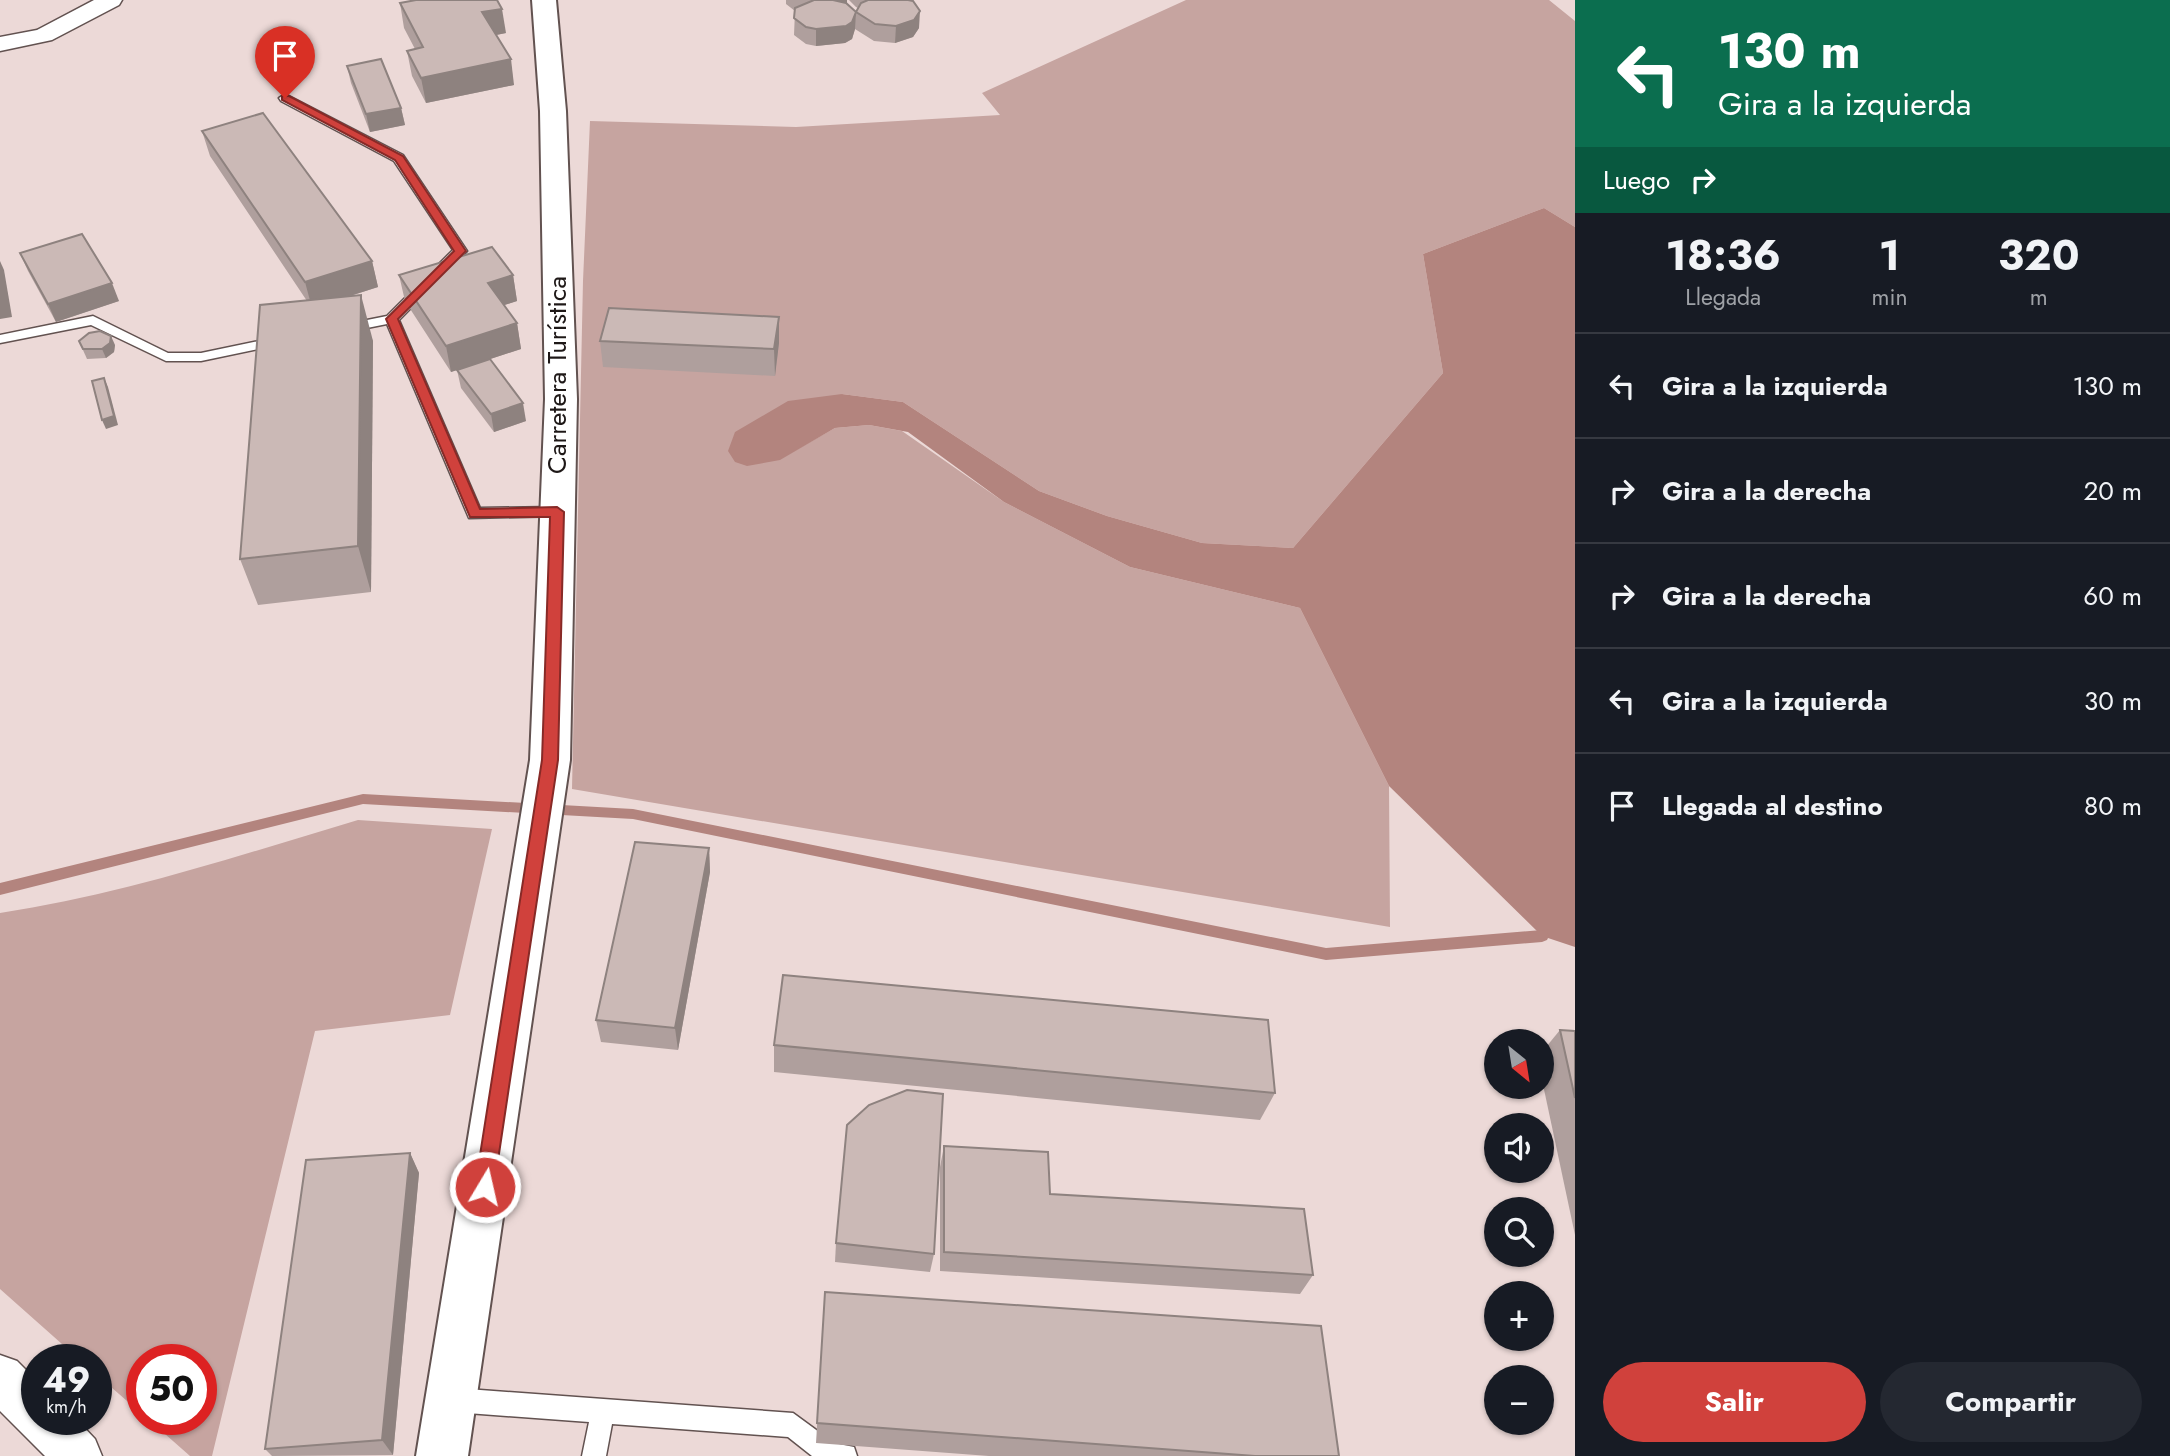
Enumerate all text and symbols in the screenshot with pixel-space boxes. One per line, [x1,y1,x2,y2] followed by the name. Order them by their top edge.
[1718,16,1861,86] text: 130 m
[255,26,315,98] pin
[1603,28,1694,119] icon: left
[266,37,304,75] icon: arrive
[1718,81,1971,127] text: Gira a la izquierda
[1603,161,1670,199] text: Luego
[1684,161,1722,199] icon: right
[1666,225,1781,286] text: 18:36
[1879,225,1900,286] text: 1
[1998,225,2079,286] text: 320
[538,276,576,474] street label: Carretera Turística
[1685,280,1761,314] text: Llegada
[1871,280,1907,314] text: min
[2030,280,2048,314] text: m
[1603,367,1641,405] icon: left
[1662,367,1888,405] text: Gira a la izquierda
[2072,367,2142,405] text: 130 m
[1603,472,1641,510] icon: right
[1662,472,1871,510] text: Gira a la derecha
[2084,472,2142,510] text: 20 m
[1603,577,1641,615] icon: right
[1662,577,1871,615] text: Gira a la derecha
[2083,577,2142,615] text: 60 m
[1603,682,1641,720] icon: left
[1662,682,1888,720] text: Gira a la izquierda
[2084,682,2142,720] text: 30 m
[1603,787,1641,825] icon: arrive
[1662,787,1883,825] text: Llegada al destino
[2084,787,2142,825] text: 80 m
[1484,1029,1554,1099] north arrow
[1484,1029,1554,1435] map controls
[1484,1113,1554,1183] button: sound
[448,1150,522,1224] position arrow
[1484,1197,1554,1267] button: search
[1484,1281,1554,1351] button: +
[126,1344,217,1435] speed limit sign: 50
[43,1355,90,1405] text: 49
[1603,1362,1866,1442] button: Salir
[1880,1362,2142,1442] button: Compartir
[1484,1365,1554,1435] button: −
[46,1394,87,1420] text: km/h

